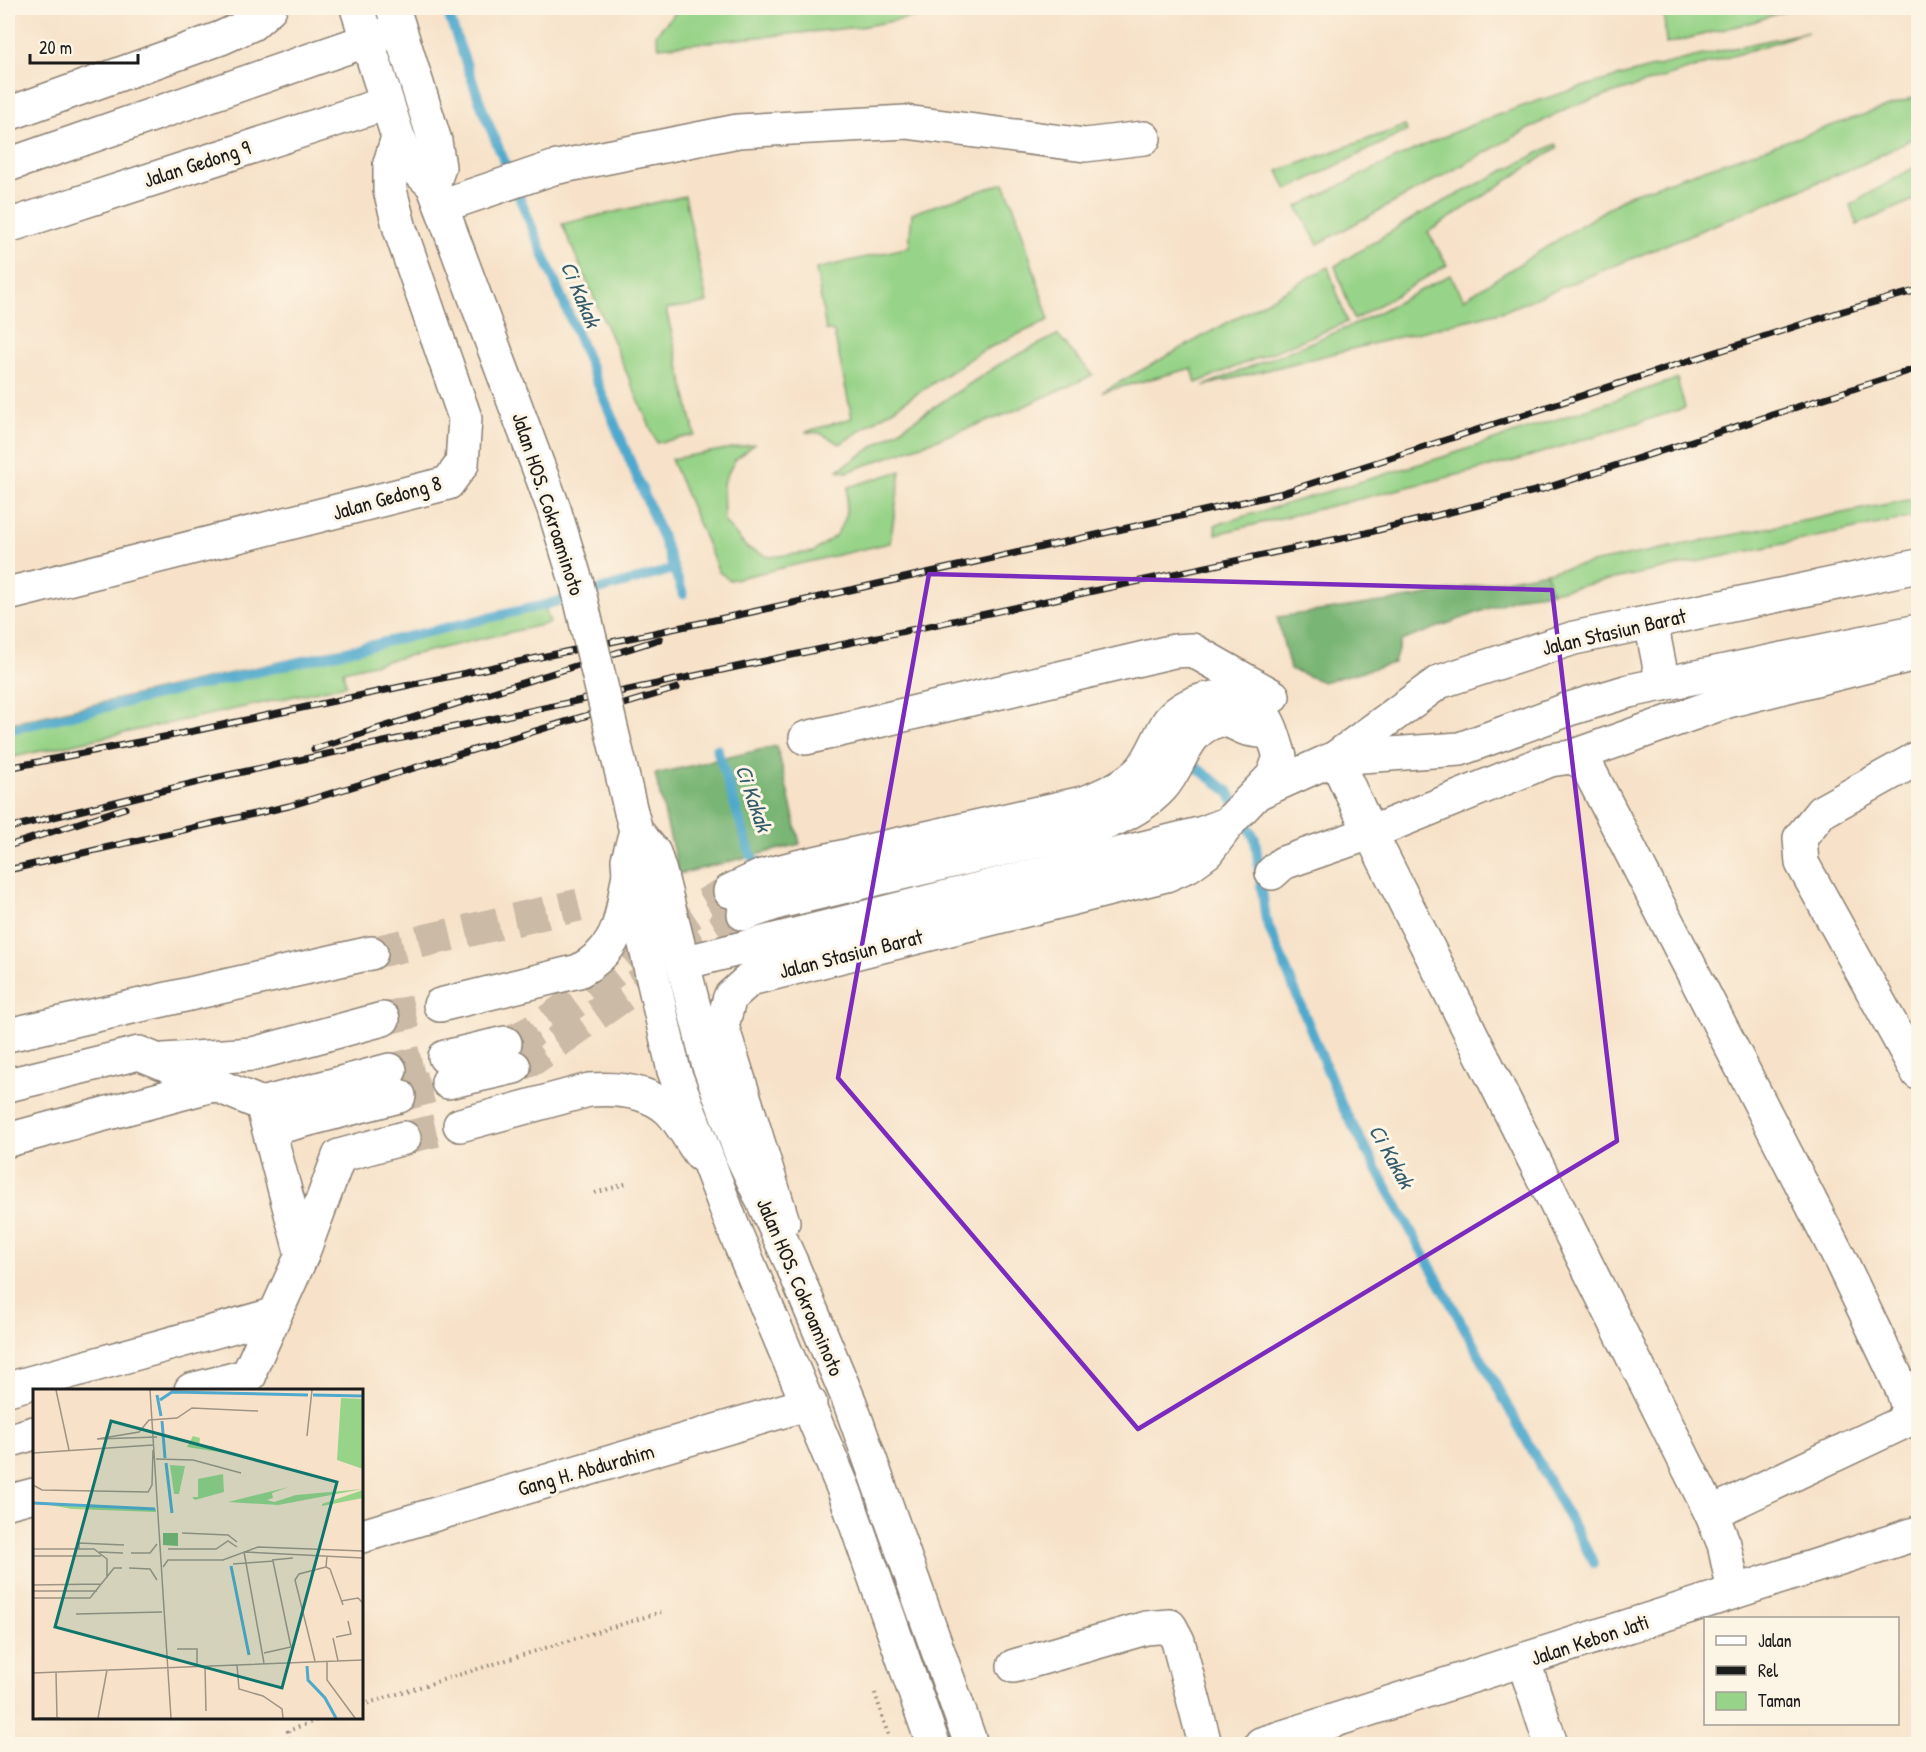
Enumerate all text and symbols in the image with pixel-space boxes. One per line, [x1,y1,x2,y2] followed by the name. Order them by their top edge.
[30,27,138,65] scale bar
[39,35,72,60] text: 20 m
[140,133,254,194] street label: Jalan Gedong 9
[554,256,609,333] water label: Ci Kakak
[505,409,592,599] street label: Jalan HOS. Cokroaminoto
[329,468,445,527] street label: Jalan Gedong 8
[1539,601,1690,662] street label: Jalan Stasiun Barat
[729,760,780,837] water label: Ci Kakak
[776,921,927,985] street label: Jalan Stasiun Barat
[1362,1119,1423,1195] water label: Ci Kakak
[750,1193,851,1380] street label: Jalan HOS. Cokroaminoto
[33,1389,363,1719] inset map
[514,1436,658,1503] street label: Gang H. Abdurahim
[1527,1607,1653,1672] street label: Jalan Kebon Jati
[1704,1617,1899,1725] legend
[1758,1628,1792,1653] text: Jalan
[1758,1658,1778,1683] text: Rel
[1758,1688,1801,1713] text: Taman

